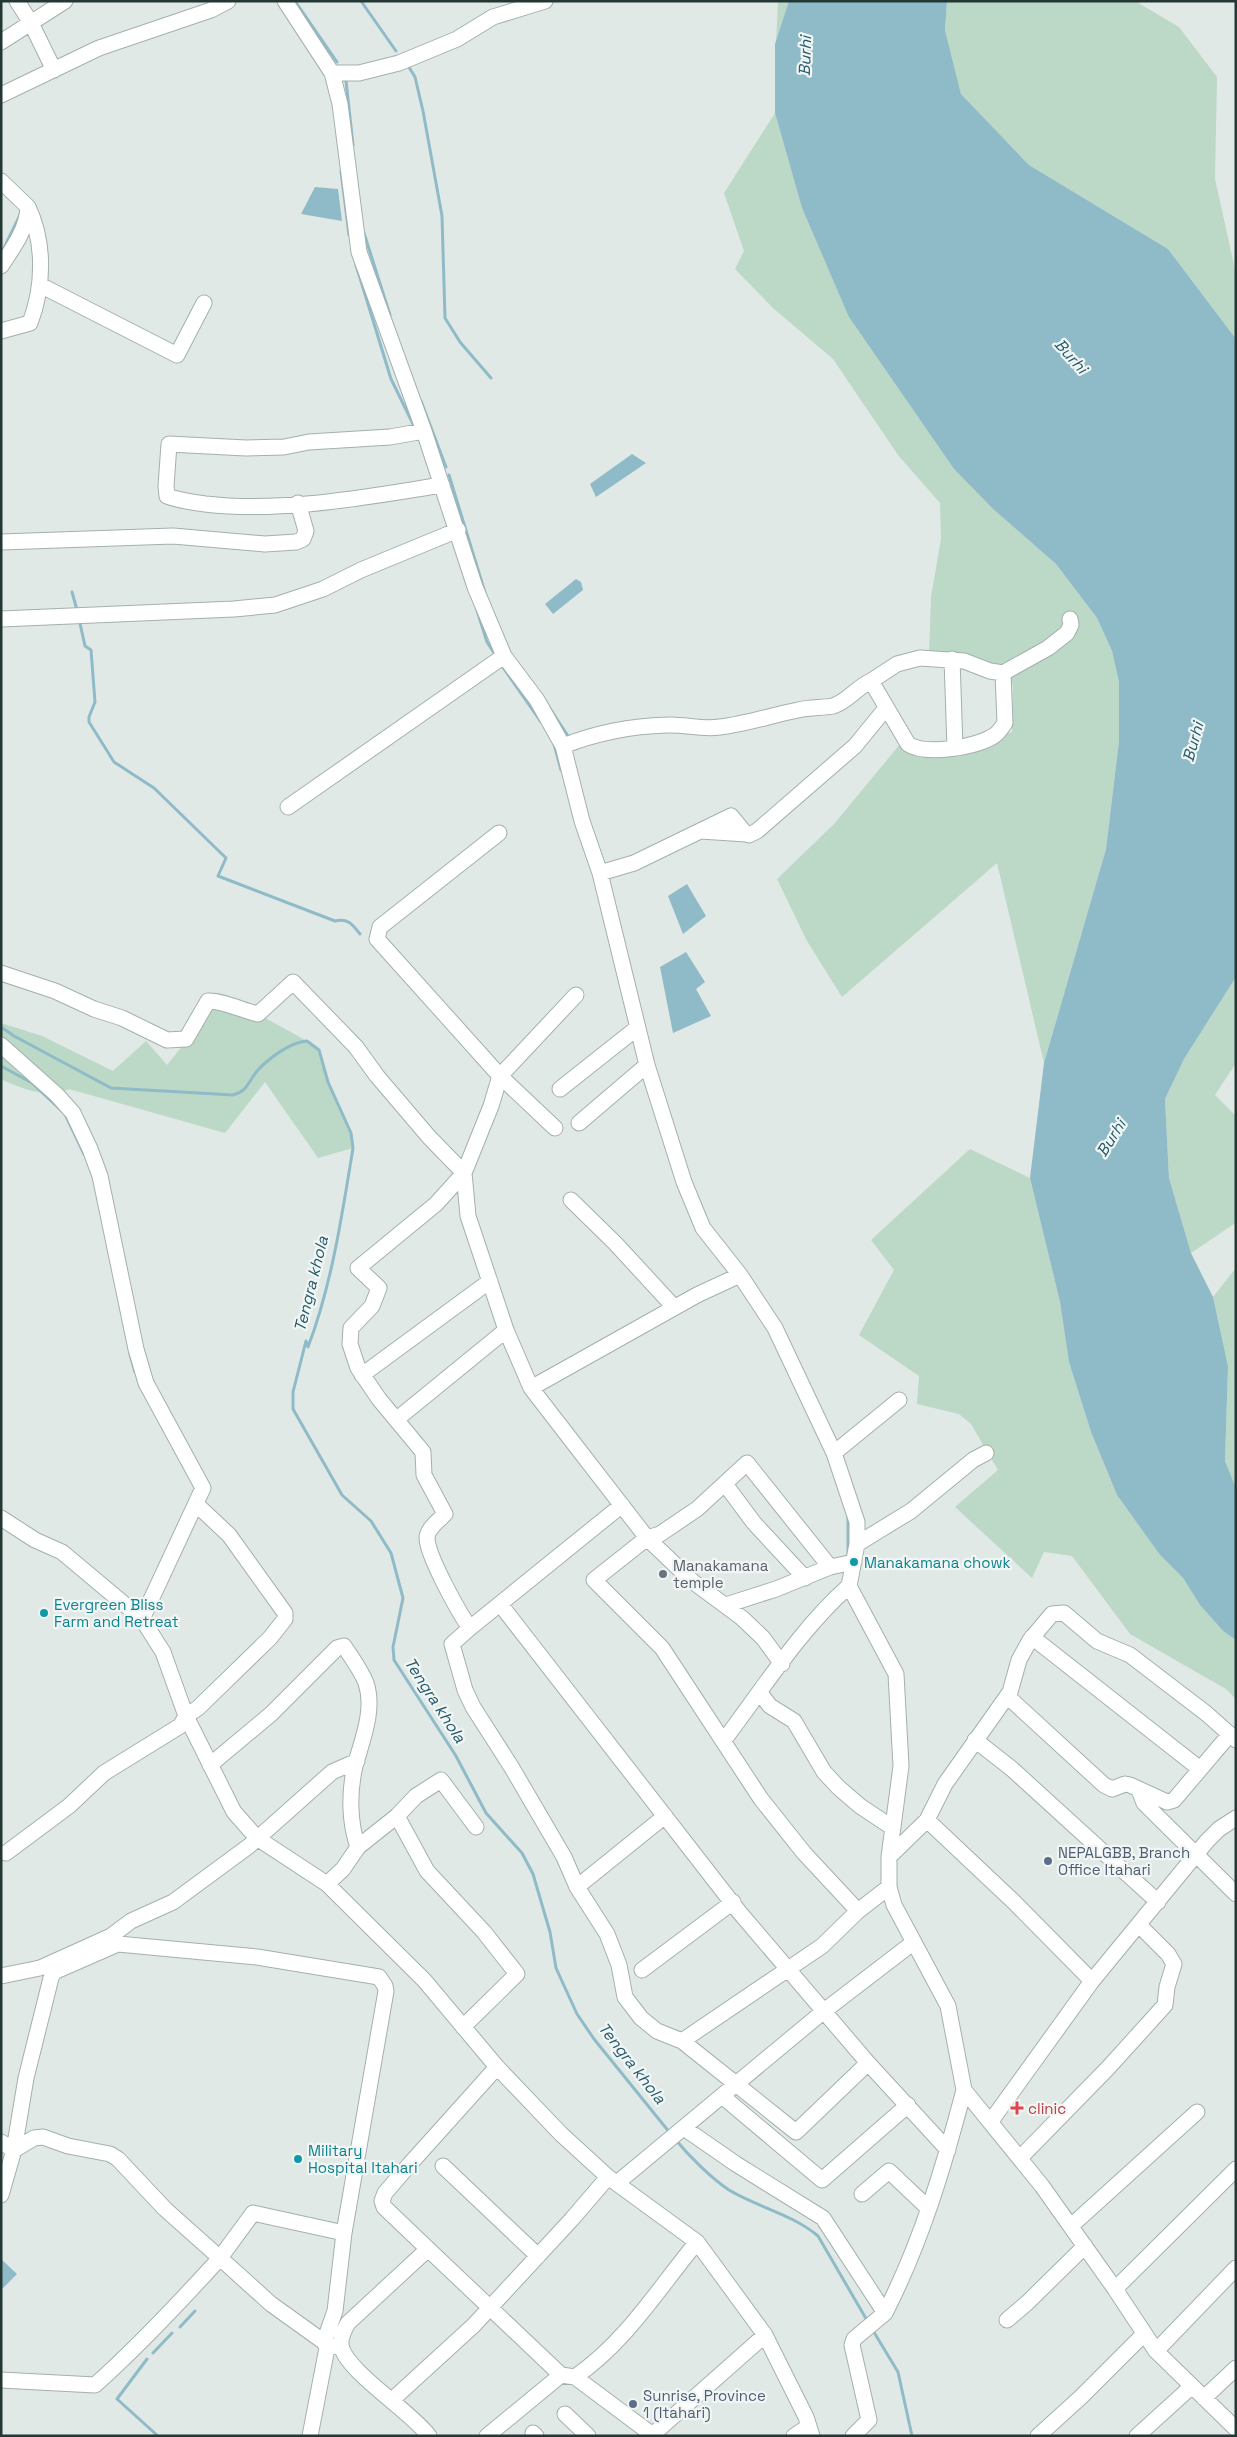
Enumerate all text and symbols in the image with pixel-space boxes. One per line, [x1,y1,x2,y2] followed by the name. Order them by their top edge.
[794,34,816,76] water label: Burhi
[1050,334,1094,379] water label: Burhi
[1178,718,1209,764] water label: Burhi
[1091,1114,1132,1161] water label: Burhi
[289,1233,333,1334] water label: Tengra khola
[864,1553,1011,1572] place label: Manakamana chowk
[673,1556,769,1592] place label: Manakamana temple
[848,1556,860,1568] marker: Manakamana chowk
[657,1568,669,1580] marker: Manakamana temple
[54,1595,179,1631] place label: Evergreen Bliss Farm and Retreat
[38,1607,50,1619] marker: Evergreen Bliss Farm and Retreat
[400,1653,471,1747] water label: Tengra khola
[1058,1843,1190,1879] place label: NEPALGBB, Branch Office Itahari
[1042,1855,1054,1867] marker: NEPALGBB, Branch Office Itahari
[594,2018,671,2109] water label: Tengra khola
[1028,2099,1066,2118] place label: clinic
[1010,2101,1024,2115] marker: clinic
[308,2141,418,2177] place label: Military Hospital Itahari
[292,2153,304,2165] marker: Military Hospital Itahari
[643,2386,766,2423] place label: Sunrise, Province 1 (Itahari)
[627,2398,639,2410] marker: Sunrise, Province 1 (Itahari)

